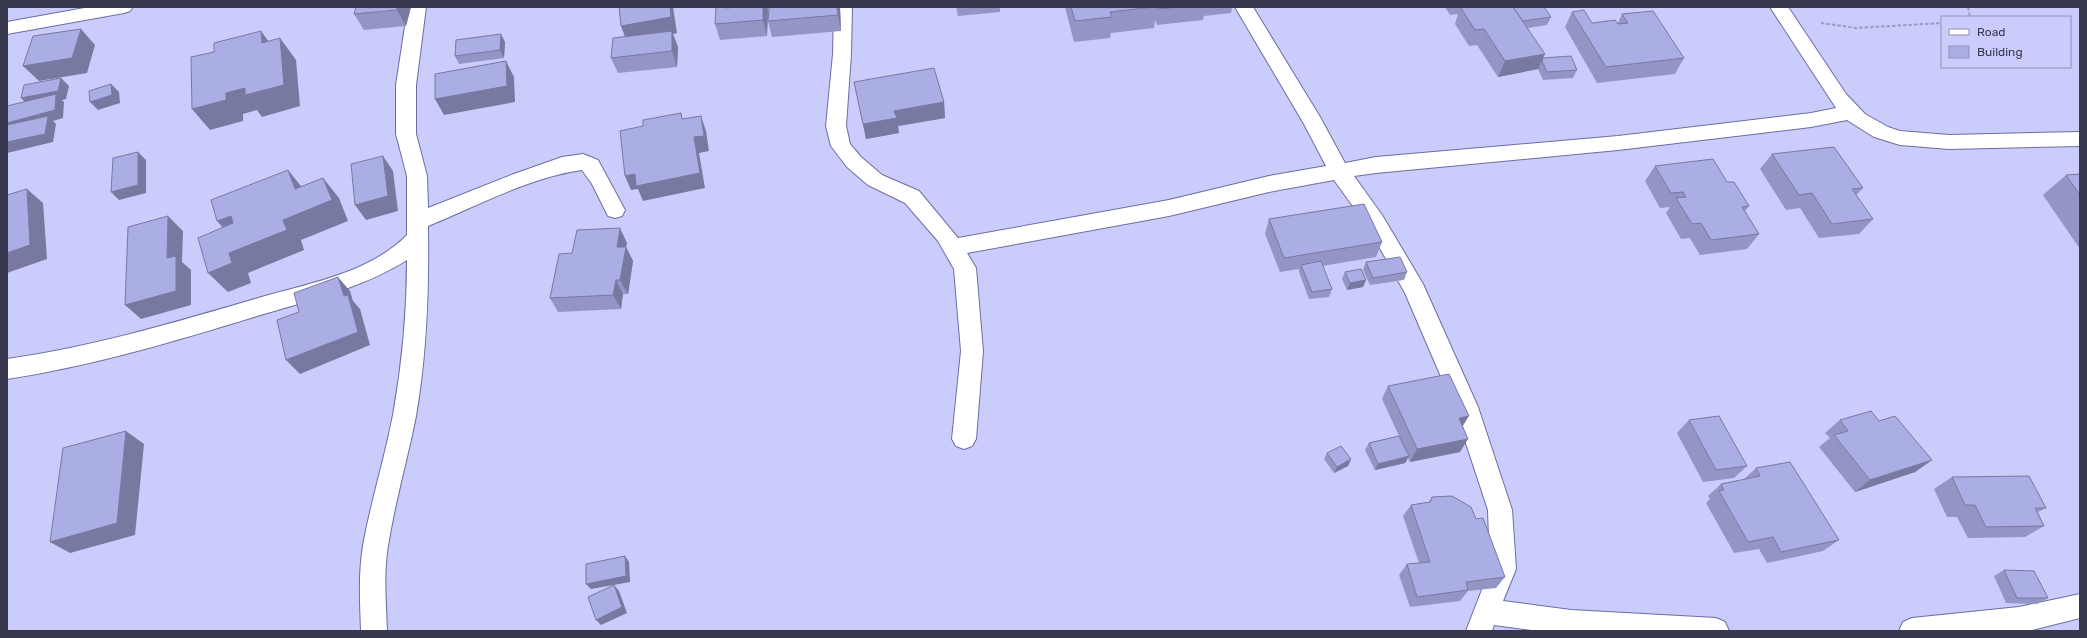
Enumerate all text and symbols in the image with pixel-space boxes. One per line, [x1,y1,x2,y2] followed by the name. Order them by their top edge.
[1941,16,2071,68] legend
[1977,25,2005,39] text: Road
[1977,45,2023,59] text: Building

